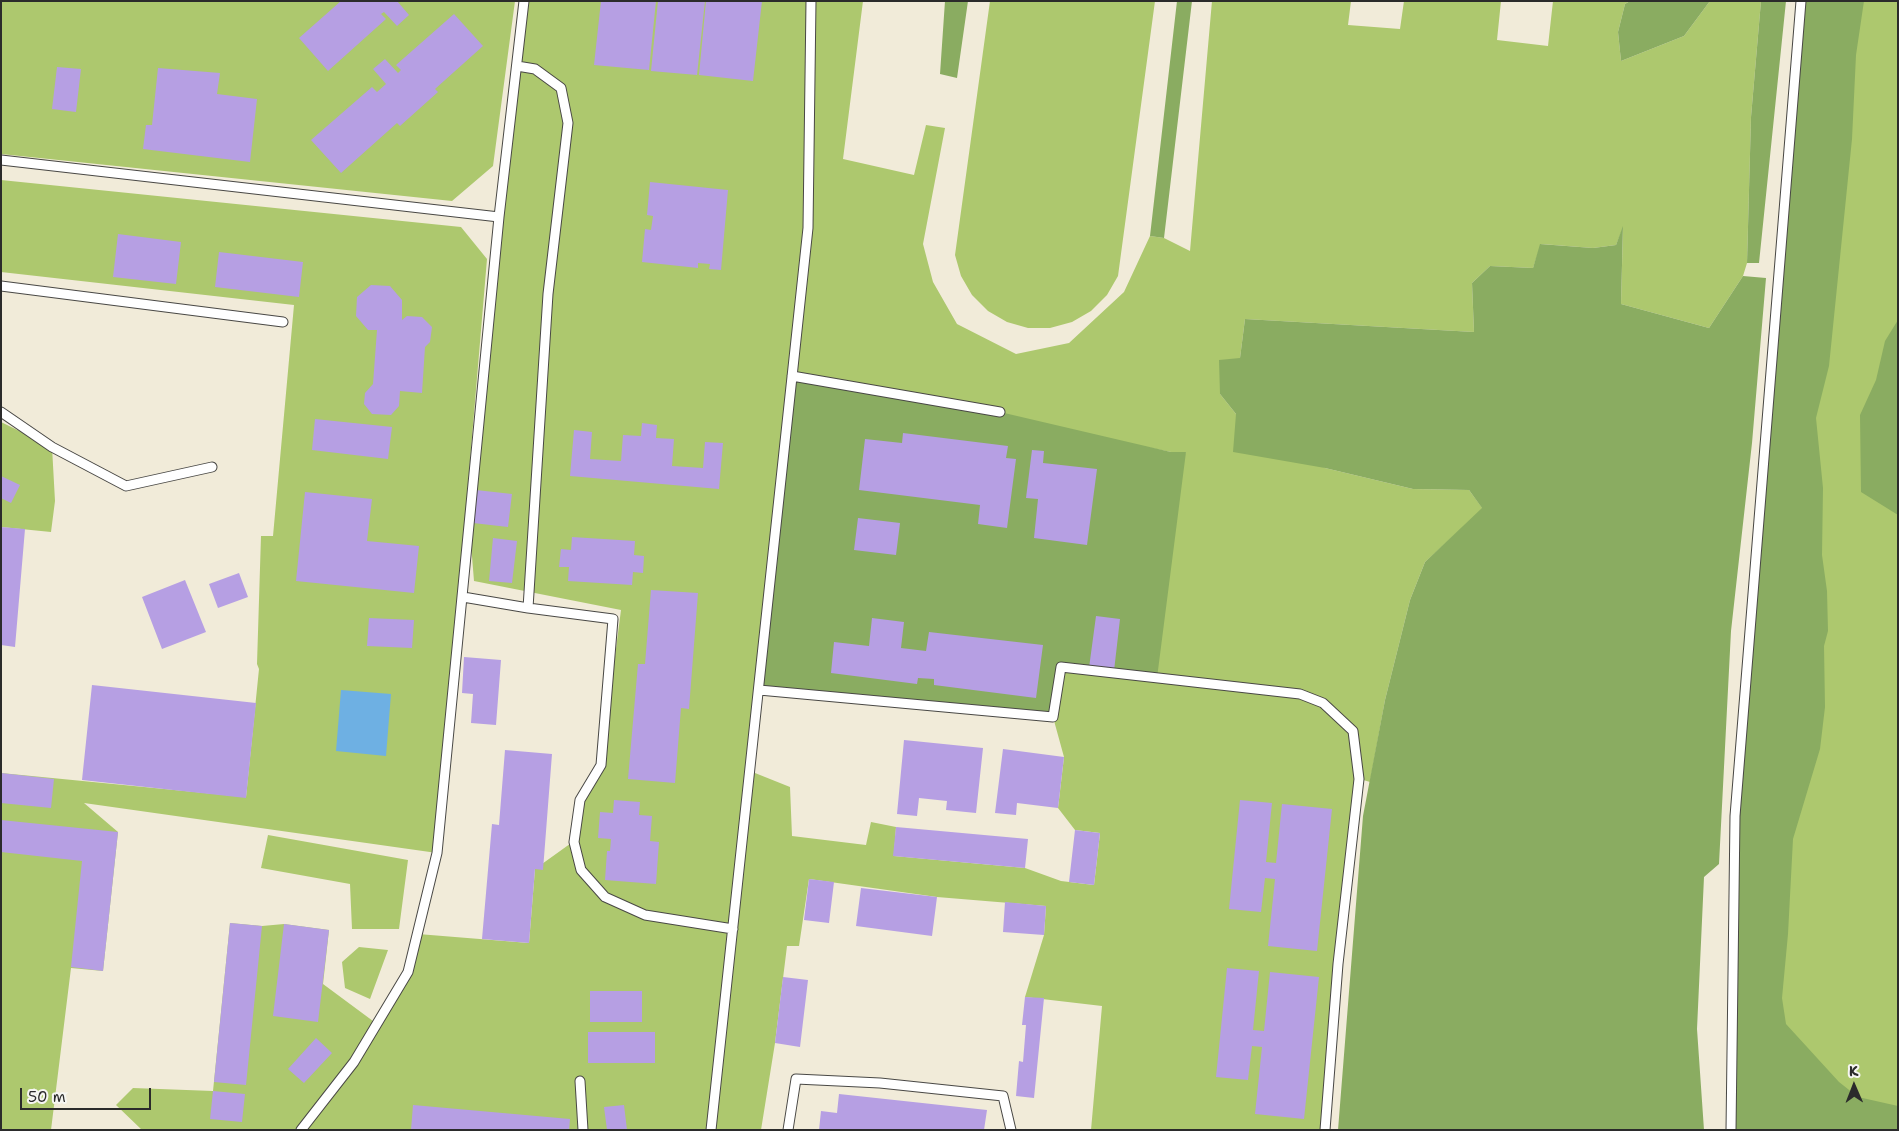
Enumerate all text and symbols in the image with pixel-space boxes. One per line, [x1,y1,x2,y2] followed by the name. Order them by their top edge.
[1829,1061,1879,1111] north arrow
[1849,1062,1859,1080] text: K
[22,1078,154,1110] scale bar
[28,1087,66,1107] text: 50 m

